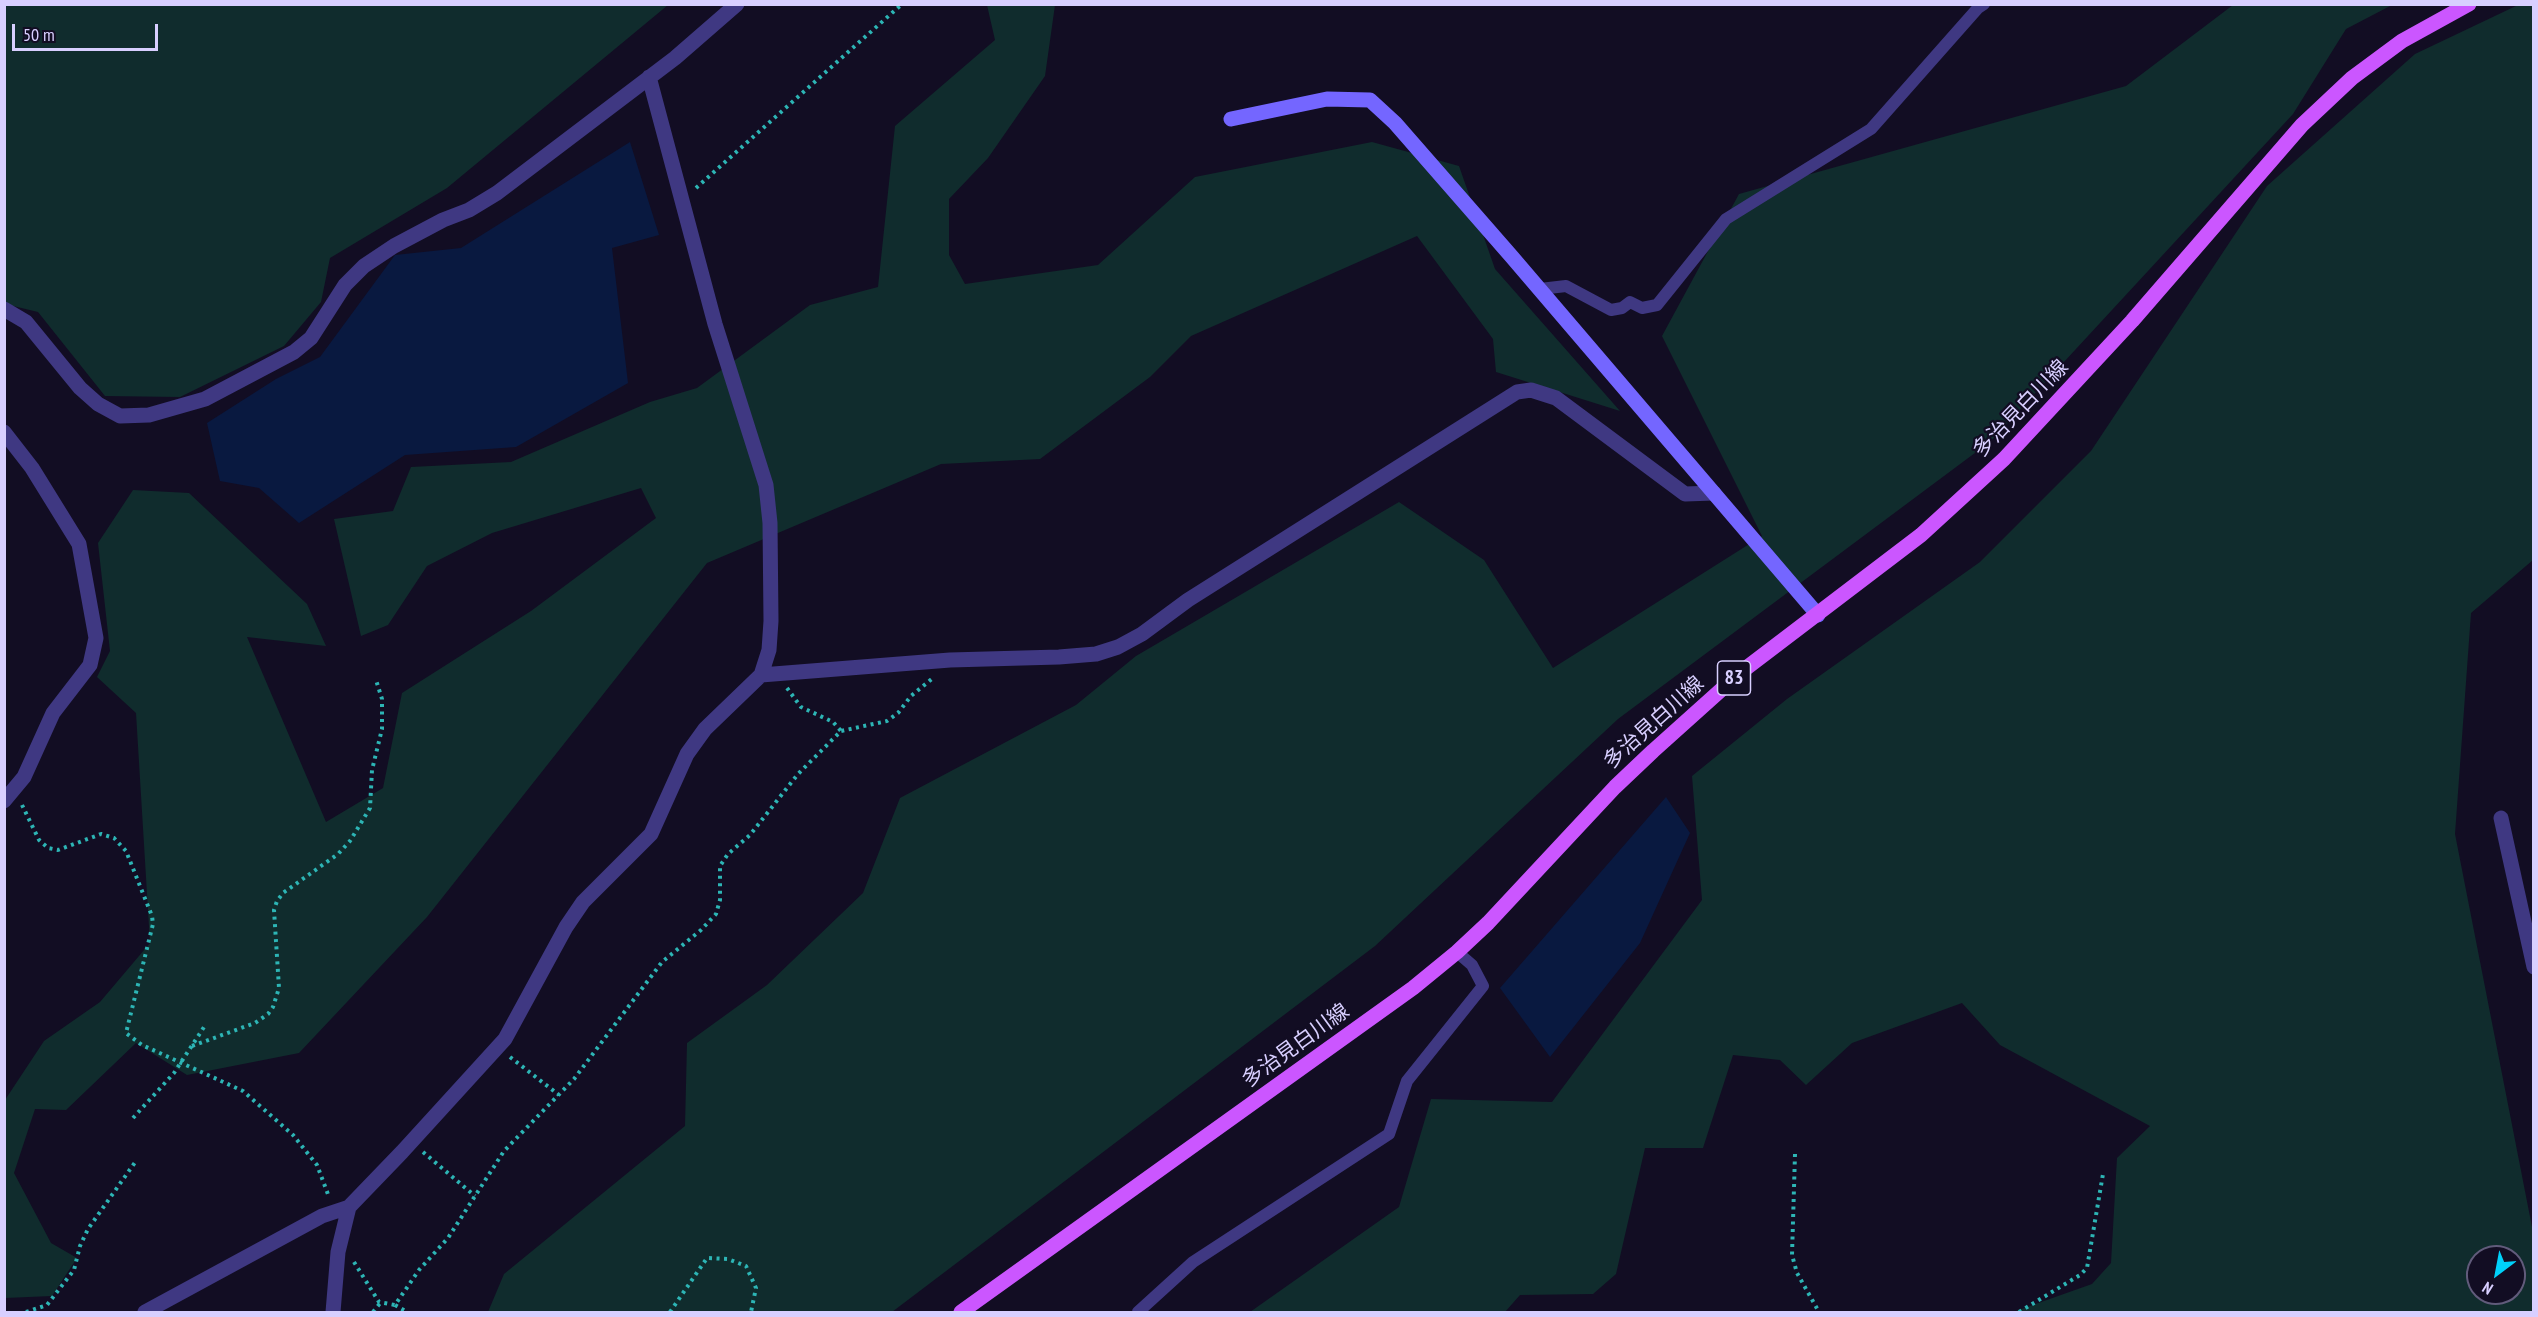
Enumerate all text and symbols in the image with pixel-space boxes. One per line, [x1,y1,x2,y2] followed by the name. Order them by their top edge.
[15,12,160,50] scale bar
[23,23,55,46] text: 50 m
[1968,355,2074,463] street label: 多治見白川線
[1718,661,1750,695] road number: 83
[1599,671,1709,775] street label: 多治見白川線
[1238,999,1354,1093] street label: 多治見白川線
[2466,1245,2526,1305] north arrow
[2479,1278,2496,1299] text: N

